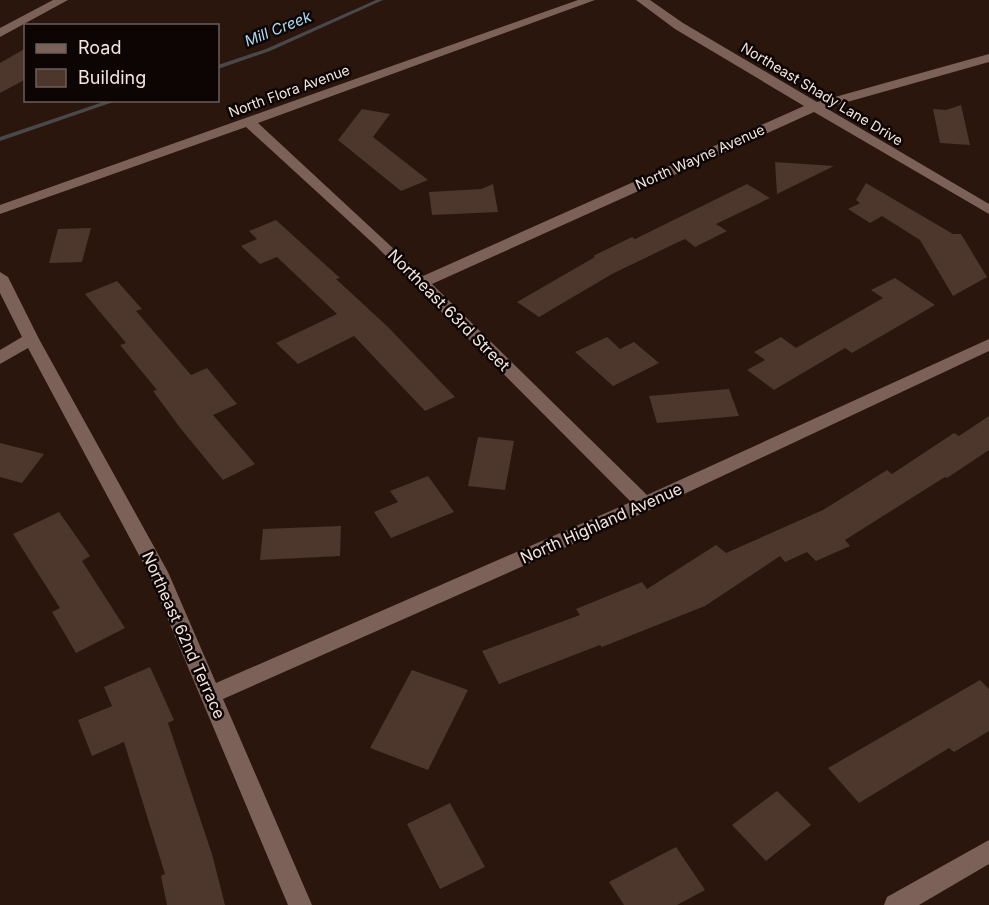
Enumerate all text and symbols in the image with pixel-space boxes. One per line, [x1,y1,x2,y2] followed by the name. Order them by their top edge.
[242,6,315,51] water label: Mill Creek
[24,24,219,102] legend
[78,37,121,58] text: Road
[738,38,906,149] street label: Northeast Shady Lane Drive
[226,61,352,120] street label: North Flora Avenue
[78,67,146,88] text: Building
[633,120,767,193] street label: North Wayne Avenue
[384,245,514,375] street label: Northeast 63rd Street
[517,478,685,568] street label: North Highland Avenue
[138,548,230,722] street label: Northeast 62nd Terrace

